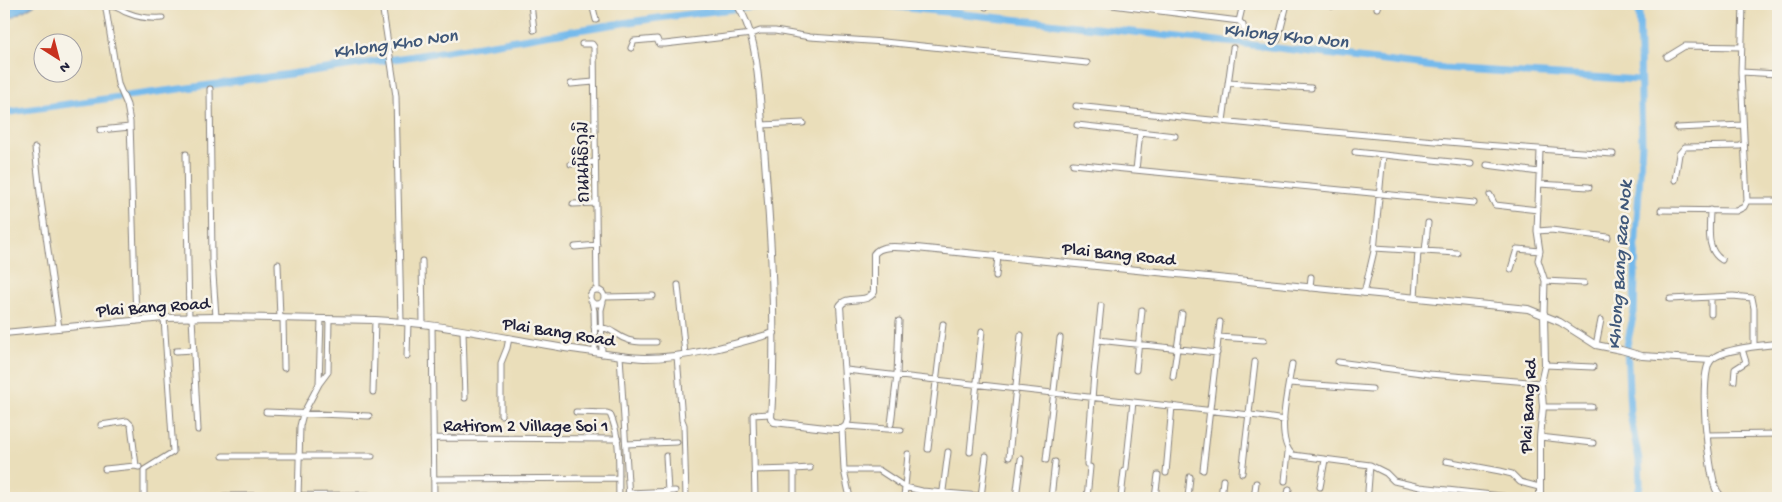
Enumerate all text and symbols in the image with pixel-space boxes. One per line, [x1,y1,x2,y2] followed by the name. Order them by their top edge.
[1222,19,1350,56] water label: Khlong Kho Non
[332,25,460,66] water label: Khlong Kho Non
[32,32,82,82] north arrow
[55,57,73,76] text: N
[570,121,597,203] street label: ถนนนิธิภุมิ
[1604,179,1639,350] water label: Khlong Bang Rao Nok
[1060,239,1178,272] street label: Plai Bang Road
[95,294,212,323] street label: Plai Bang Road
[500,314,618,353] street label: Plai Bang Road
[1516,357,1543,455] street label: Plai Bang Rd
[443,417,609,438] street label: Ratirom 2 Village Soi 1

